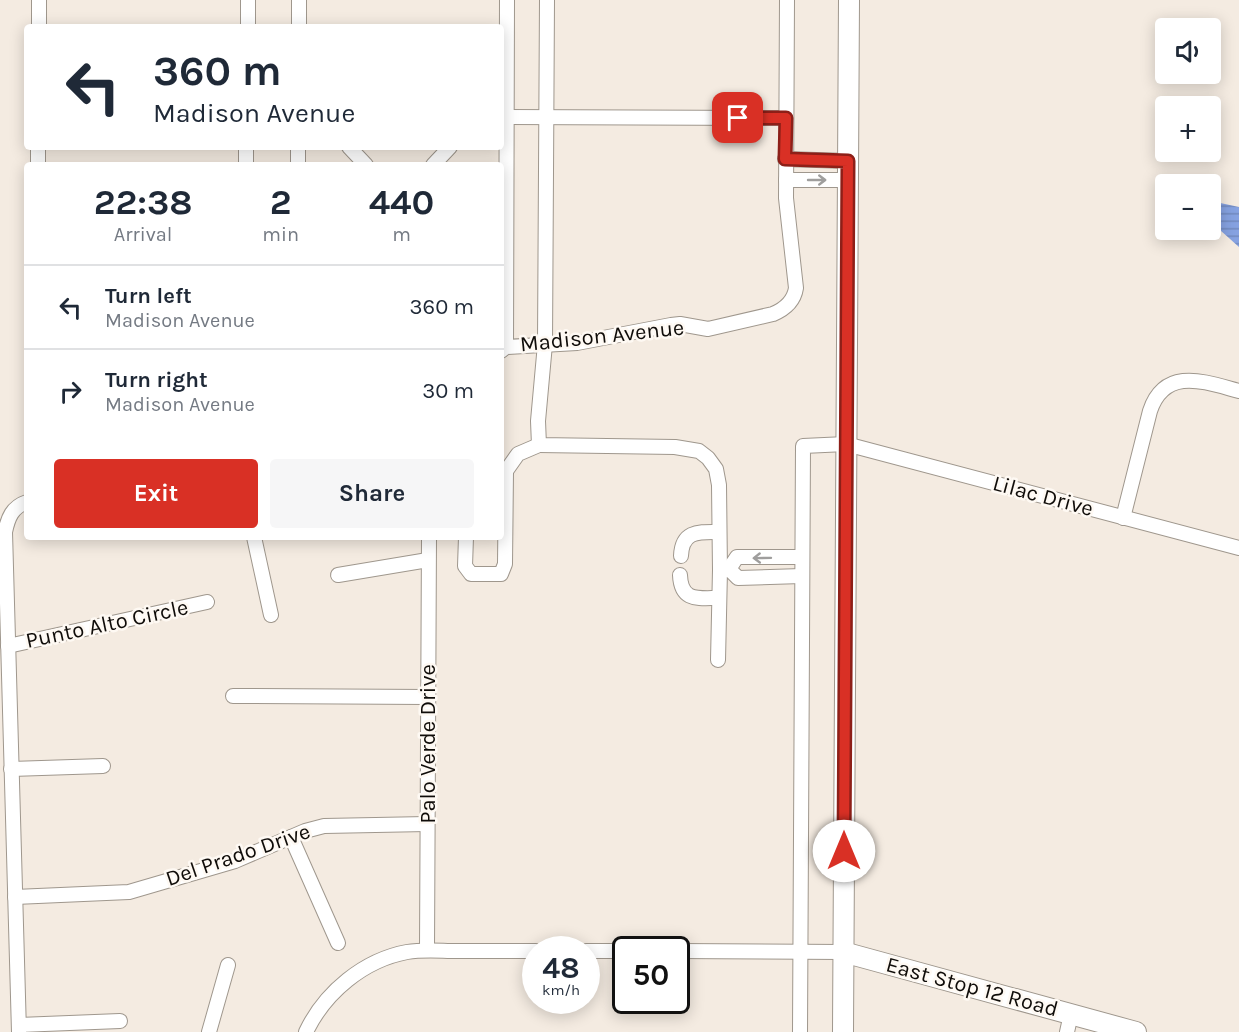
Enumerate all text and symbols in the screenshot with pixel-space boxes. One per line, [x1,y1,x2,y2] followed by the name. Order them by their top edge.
[1155,18,1221,240] map controls
[1155,18,1221,84] button: sound
[153,46,282,96] text: 360 m
[54,48,132,126] icon: left
[712,92,763,143] pin
[1155,96,1221,162] button: +
[153,97,355,129] text: Madison Avenue
[721,101,754,134] icon: arrive
[806,174,826,186] one-way arrow
[1155,174,1221,240] button: −
[94,181,193,223] text: 22:38
[270,181,292,223] text: 2
[369,181,434,223] text: 440
[114,223,172,246] text: Arrival
[262,223,299,246] text: min
[392,223,411,246] text: m
[105,283,192,309] text: Turn left
[54,291,87,324] icon: left
[410,294,474,320] text: 360 m
[105,309,255,332] text: Madison Avenue
[519,314,685,358] street label: Madison Avenue
[105,367,208,393] text: Turn right
[54,375,87,408] icon: right
[422,378,474,404] text: 30 m
[105,393,255,416] text: Madison Avenue
[54,459,258,528] button: Exit
[270,459,474,528] button: Share
[990,470,1096,522] street label: Lilac Drive
[753,552,773,563] one-way arrow
[23,594,191,654] street label: Punto Alto Circle
[415,664,441,824] street label: Palo Verde Drive
[162,818,314,892] street label: Del Prado Drive
[812,819,876,883] position arrow
[612,936,690,1014] speed limit sign: 50
[542,950,580,986] text: 48
[883,952,1061,1022] street label: East Stop 12 Road
[542,981,580,999] text: km/h

